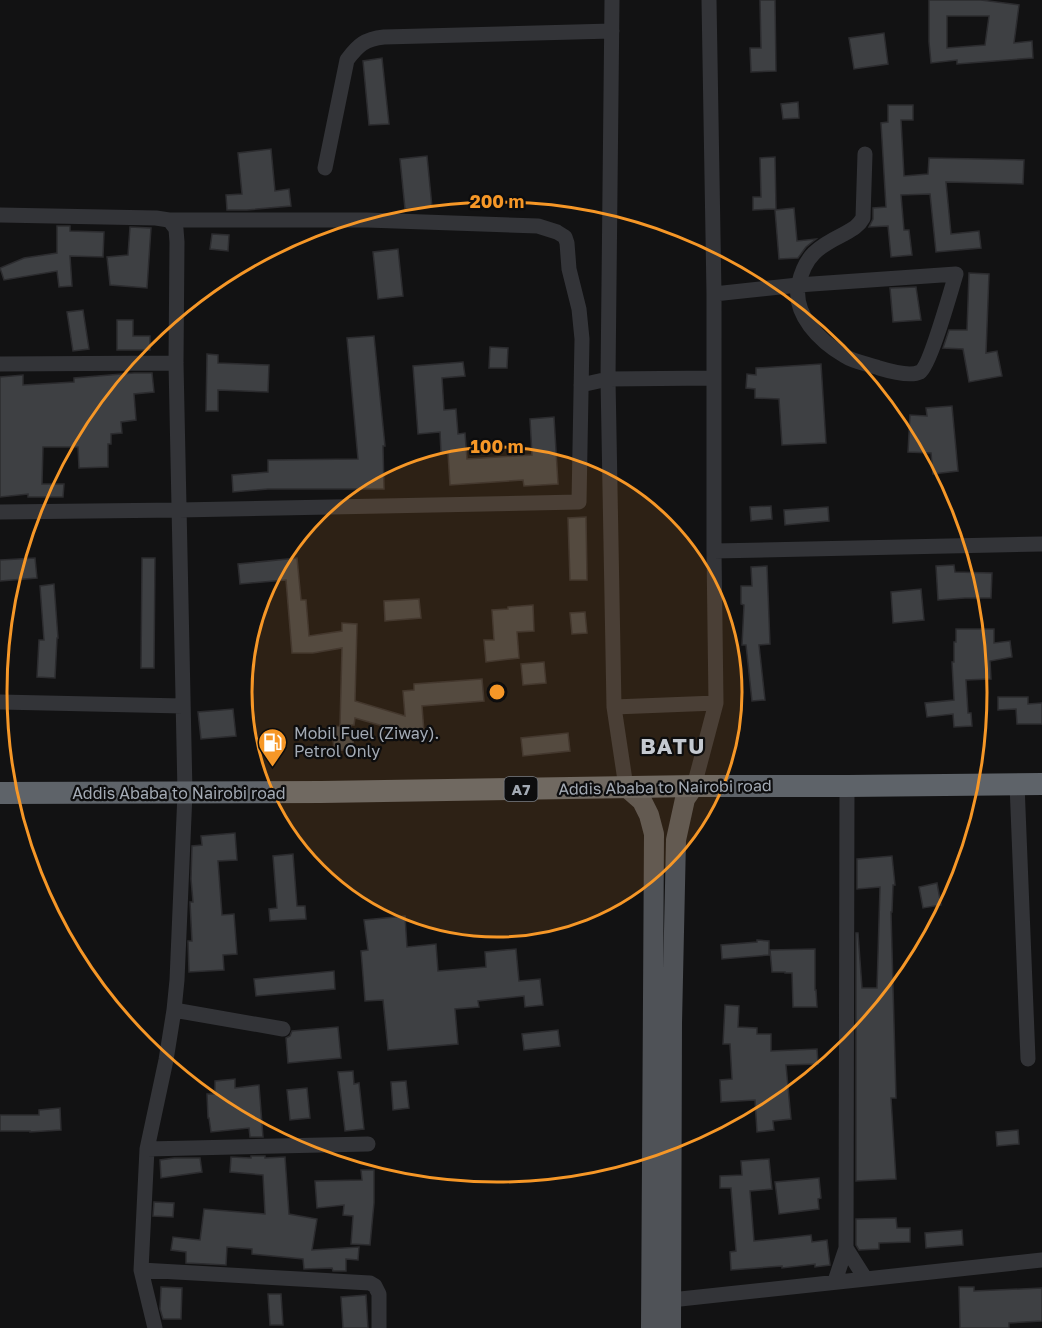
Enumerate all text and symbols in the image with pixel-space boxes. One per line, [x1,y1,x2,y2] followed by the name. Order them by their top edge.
[470,190,524,212] text: 200 m
[471,435,523,457] text: 100 m
[487,682,507,702] centre of rings
[294,723,439,761] place label: Mobil Fuel (Ziway). Petrol Only
[257,726,289,768] fuel station icon: Mobil Fuel (Ziway). Petrol Only
[640,732,706,759] district label: BATU
[558,775,772,799] street label: Addis Ababa to Nairobi road
[504,777,538,801] road number: A7
[72,783,286,803] street label: Addis Ababa to Nairobi road

